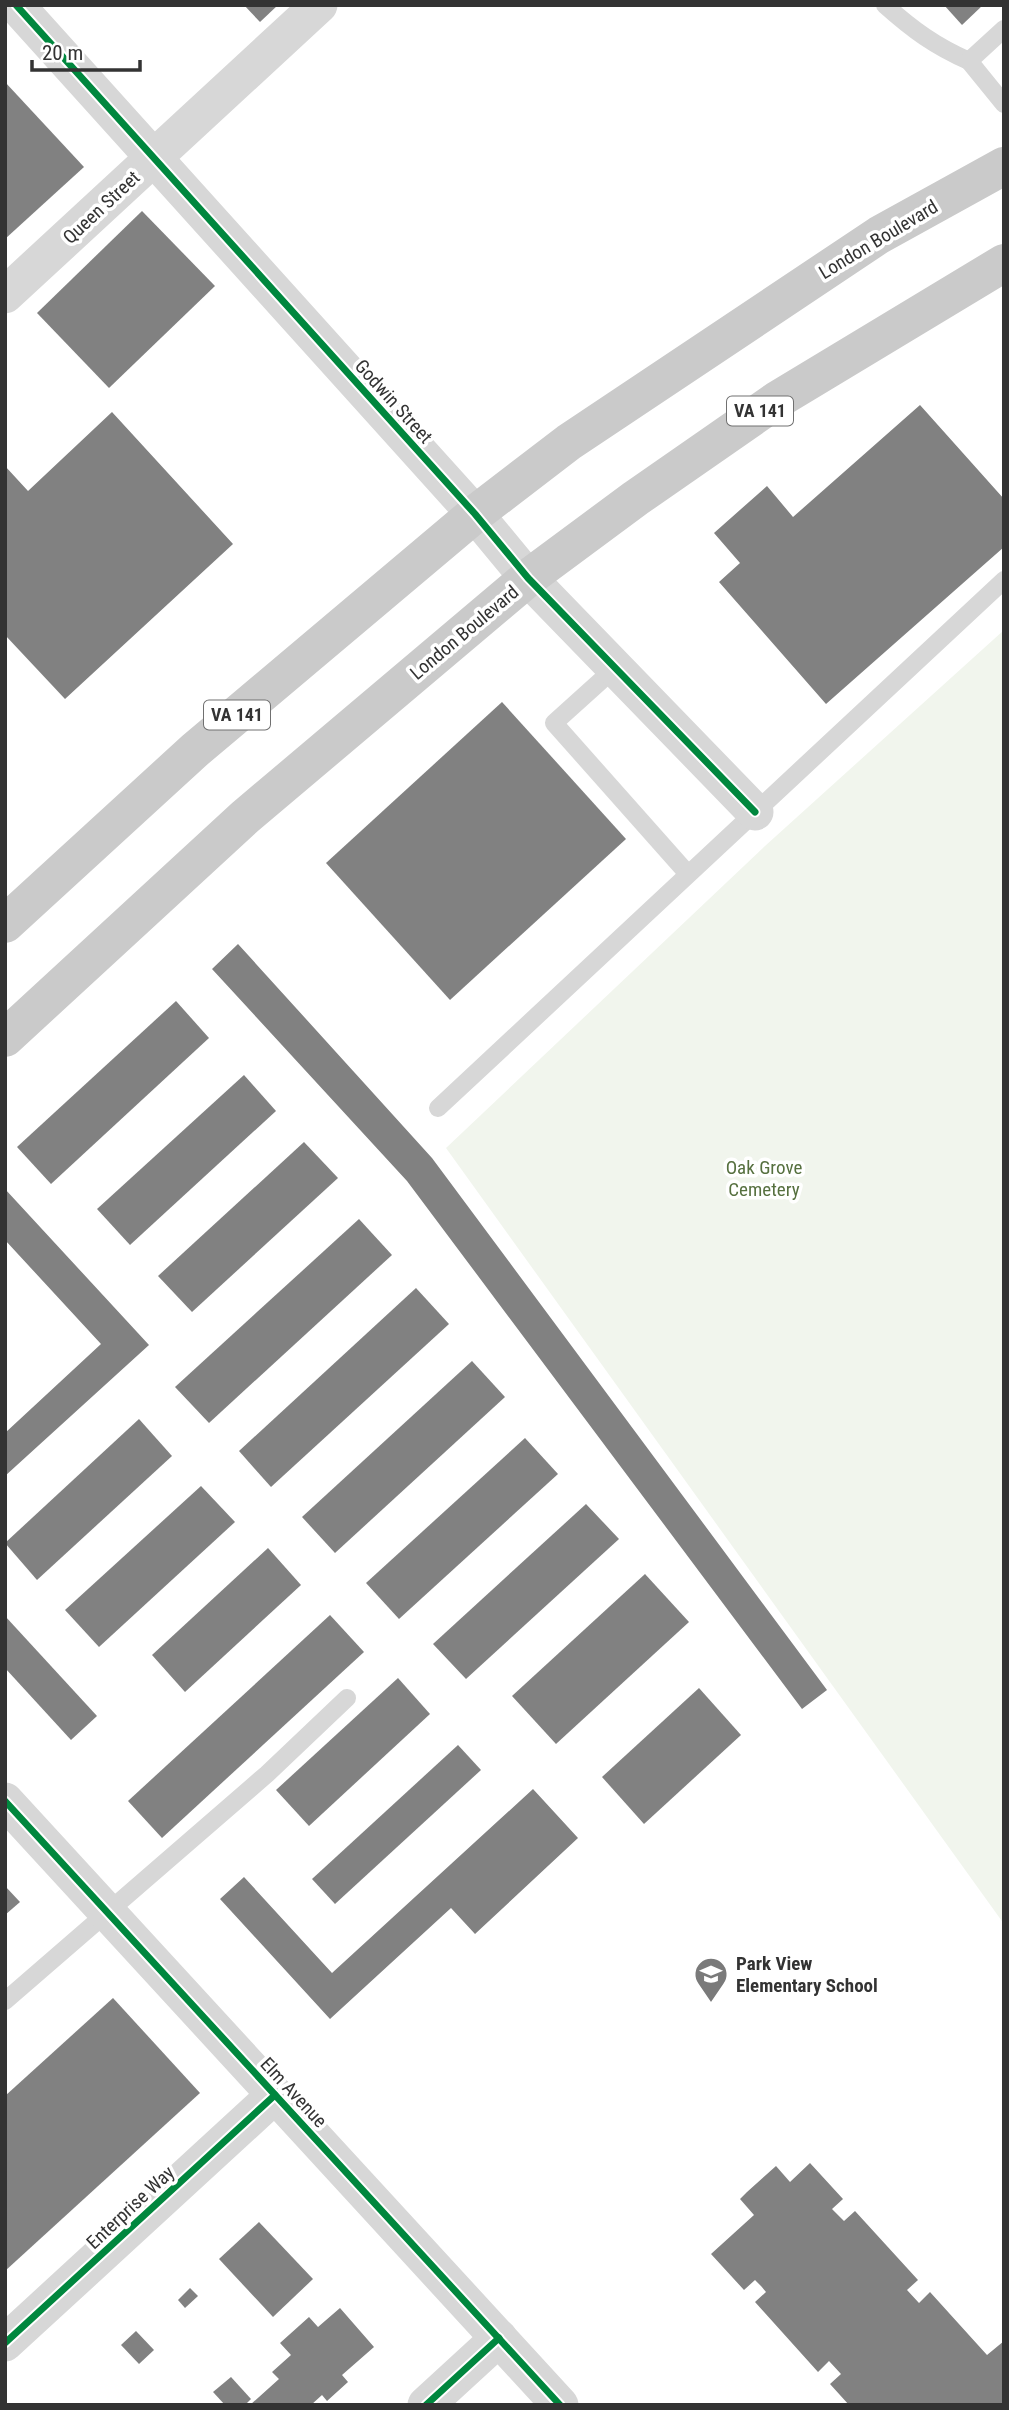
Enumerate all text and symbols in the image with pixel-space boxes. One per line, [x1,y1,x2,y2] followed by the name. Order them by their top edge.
[32,28,140,72] scale bar
[42,41,83,65] text: 20 m
[58,166,144,249] street label: Queen Street
[815,195,942,284] street label: London Boulevard
[350,355,437,448] street label: Godwin Street
[727,396,793,426] road number: VA 141
[405,580,523,684] street label: London Boulevard
[204,700,270,730] road number: VA 141
[726,1156,802,1201] park label: Oak Grove Cemetery
[736,1952,878,1997] place label: Park View Elementary School
[692,1955,730,2004] school or university icon: Park View Elementary School
[255,2053,332,2132] street label: Elm Avenue
[82,2161,179,2254] street label: Enterprise Way

